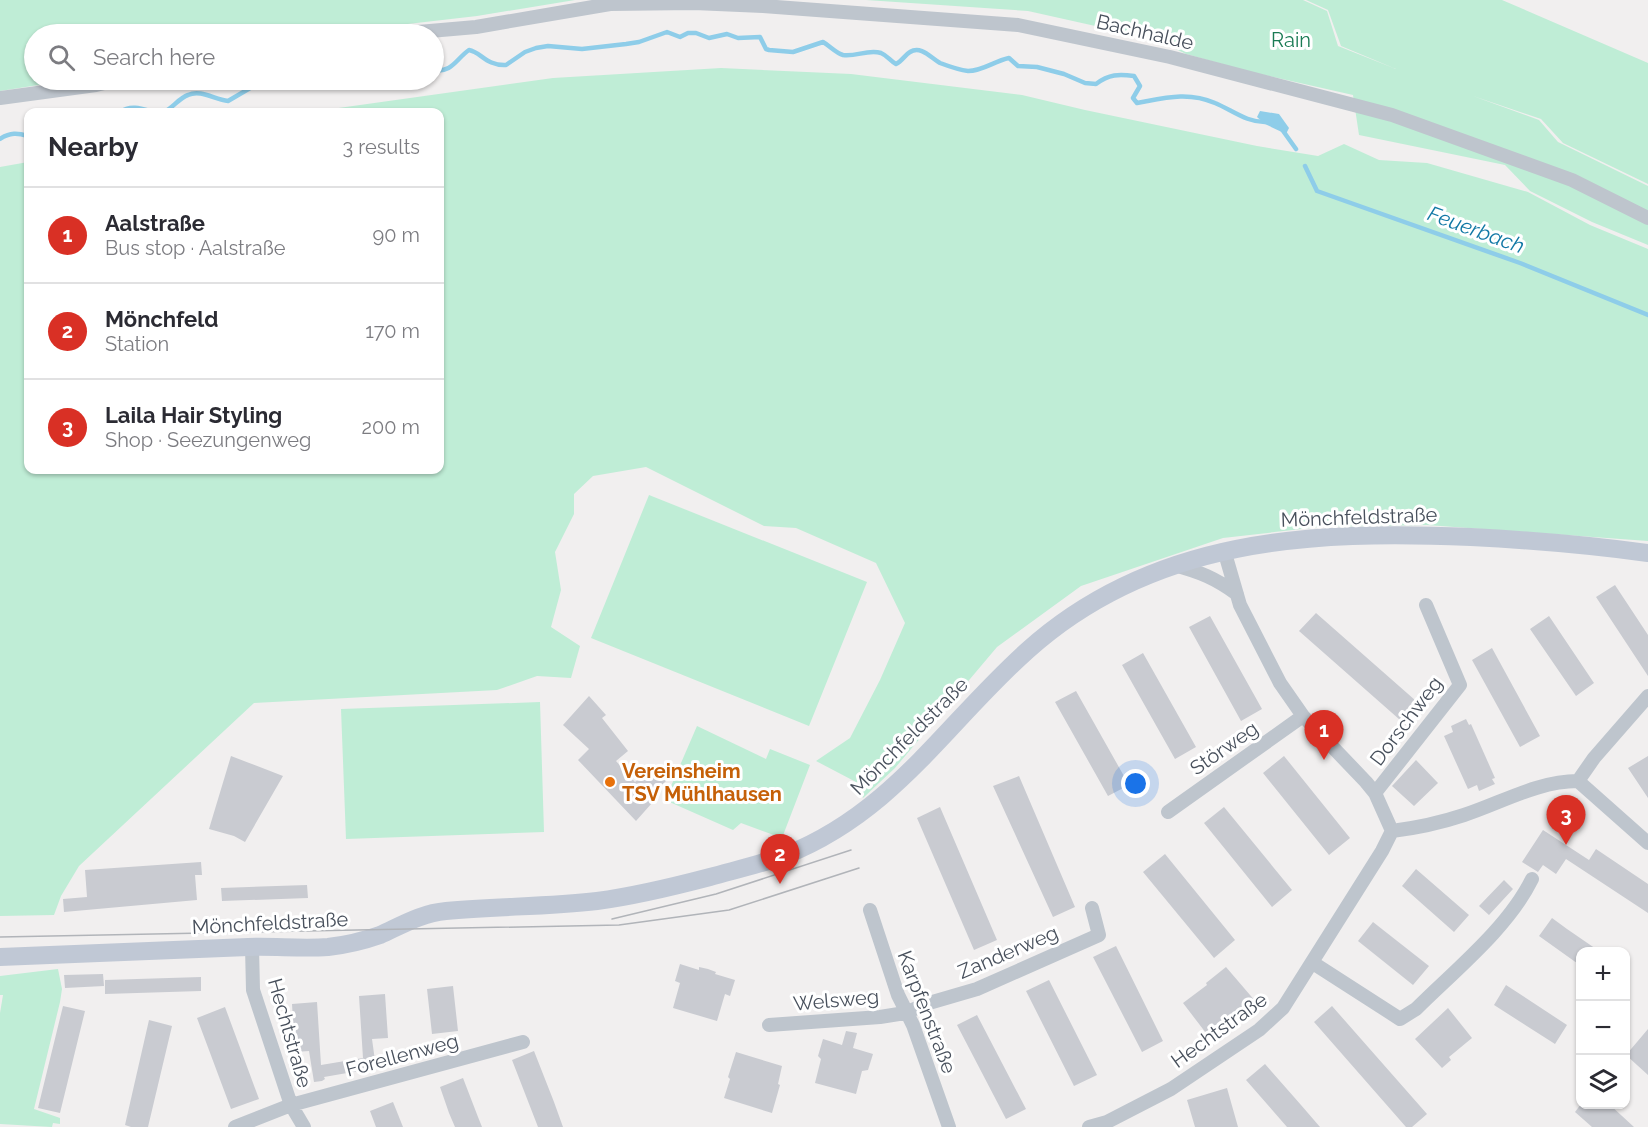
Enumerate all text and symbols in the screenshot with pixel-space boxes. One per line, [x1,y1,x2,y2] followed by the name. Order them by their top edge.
[1094,9,1196,55] street label: Bachhalde
[24,24,444,90] search box
[1271,28,1311,52] park label: Rain
[45,41,78,74] icon: search
[93,44,215,70] text: Search here
[48,132,138,162] text: Nearby
[342,135,420,159] text: 3 results
[1425,201,1528,259] water label: Feuerbach
[105,210,205,236] text: Aalstraße
[63,223,72,247] text: 1
[373,223,420,247] text: 90 m
[105,236,285,260] text: Bus stop · Aalstraße
[105,306,218,332] text: Mönchfeld
[62,319,73,343] text: 2
[365,319,420,343] text: 170 m
[105,332,169,356] text: Station
[105,402,282,428] text: Laila Hair Styling
[62,415,73,439] text: 3
[362,415,420,439] text: 200 m
[105,428,311,452] text: Shop · Seezungenweg
[1280,502,1438,532] street label: Mönchfeldstraße
[845,672,973,800] street label: Mönchfeldstraße
[1365,672,1447,770] street label: Dorschweg
[1304,710,1344,760] pin: 1
[1185,716,1263,780] street label: Störweg
[622,759,782,806] place label: Vereinsheim TSV Mühlhausen
[1121,769,1150,798] your location
[603,775,617,789] marker: Vereinsheim TSV Mühlhausen
[1546,796,1586,845] pin: 3
[760,834,800,884] pin: 2
[191,907,349,939] street label: Mönchfeldstraße
[954,920,1062,984] street label: Zanderweg
[893,947,962,1077] street label: Karpfenstraße
[1576,947,1630,1109] map controls
[1576,947,1630,1001] button: +
[263,976,317,1091] street label: Hechtstraße
[792,984,880,1016] street label: Welsweg
[1166,987,1272,1073] street label: Hechtstraße
[1576,1001,1630,1055] button: −
[343,1028,461,1082] street label: Forellenweg
[1576,1055,1630,1109] button: layers

